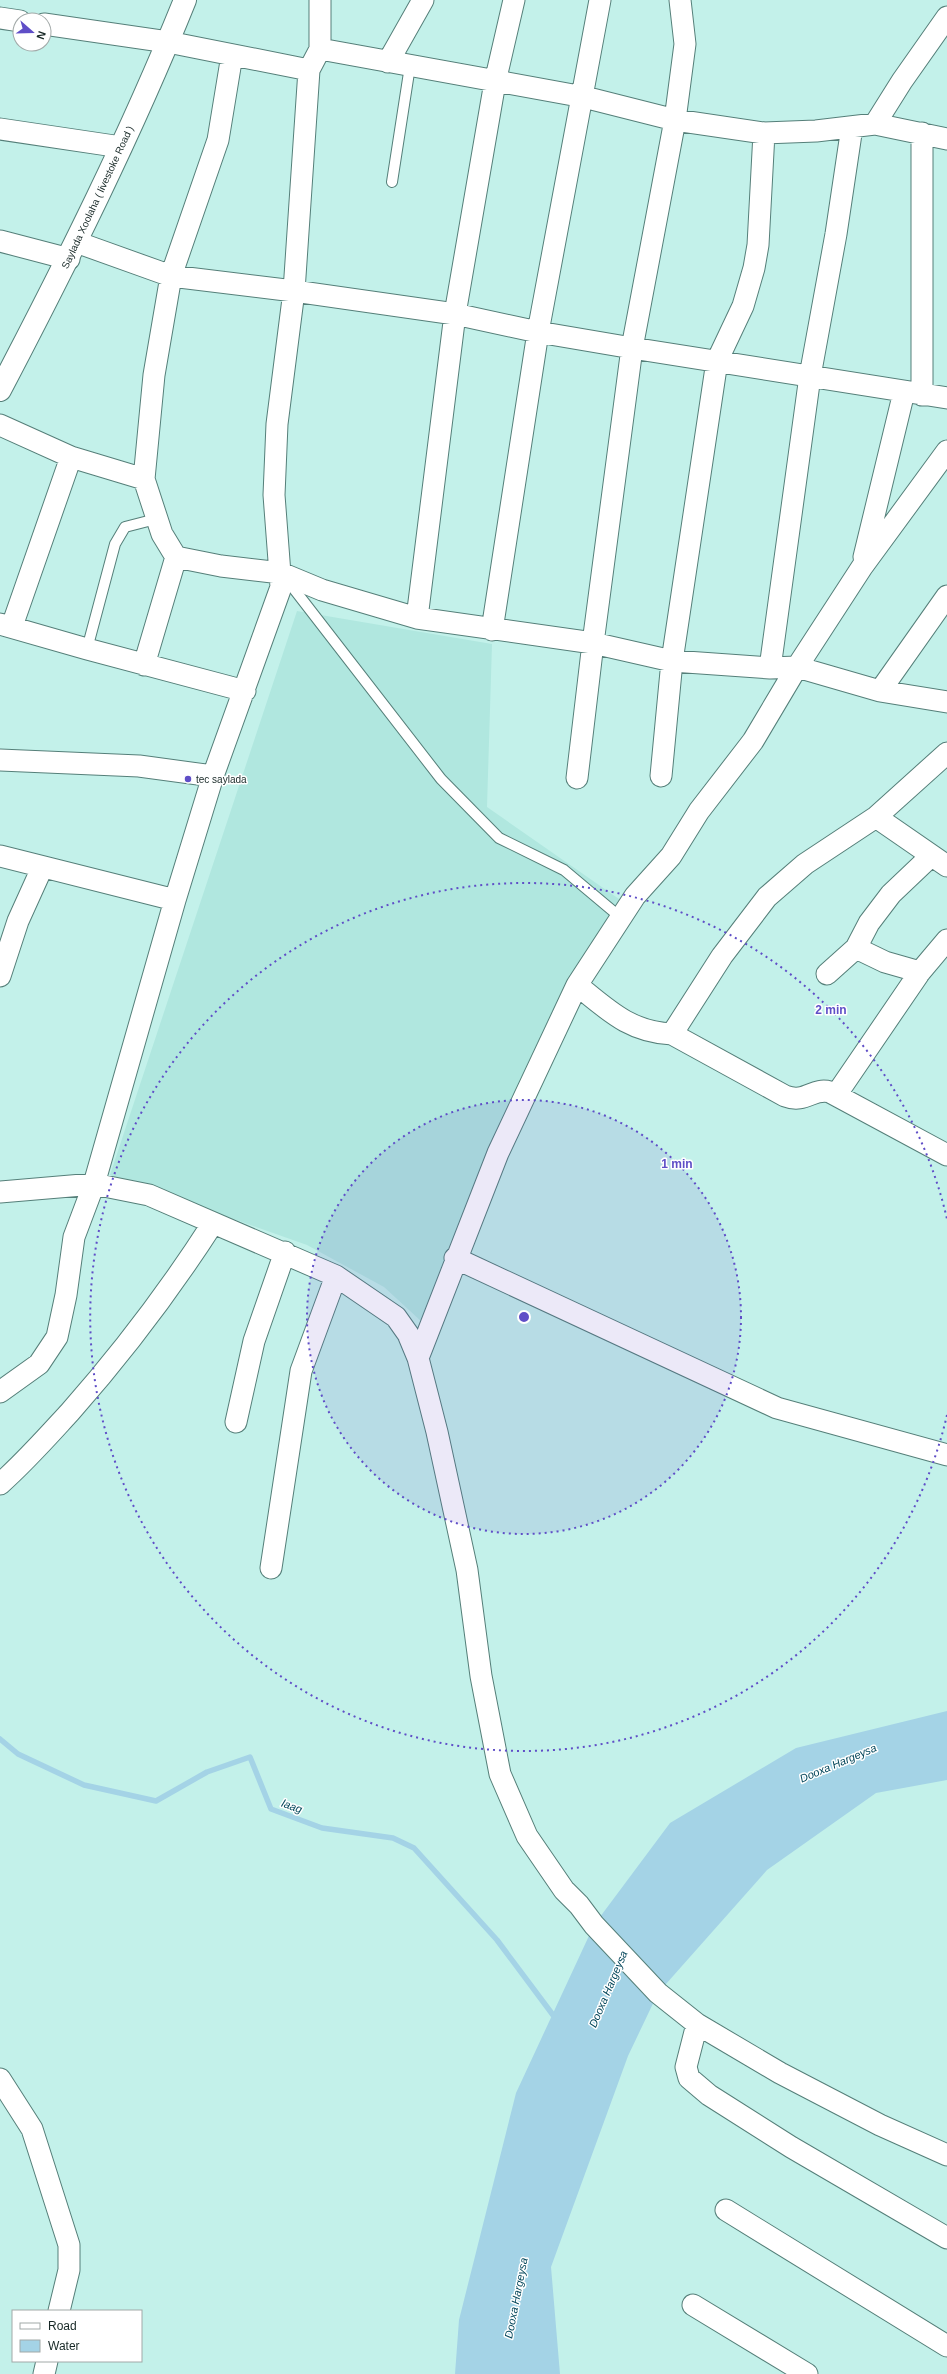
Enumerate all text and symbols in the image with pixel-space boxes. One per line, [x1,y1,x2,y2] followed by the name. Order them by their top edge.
[12,12,52,52] north arrow
[34,30,48,41] text: N
[59,124,135,270] street label: Saylada Xoolaha ( livestoke Road )
[183,774,193,784] marker: tec saylada
[196,774,247,785] place label: tec saylada
[815,1003,847,1017] text: 2 min
[661,1157,693,1171] text: 1 min
[517,1310,531,1324] centre of rings
[798,1741,878,1785] water label: Dooxa Hargeysa
[280,1797,305,1815] water label: laag
[586,1949,630,2029] water label: Dooxa Hargeysa
[502,2257,530,2339] water label: Dooxa Hargeysa
[12,2310,142,2362] legend
[48,2319,77,2333] text: Road
[48,2339,80,2353] text: Water

